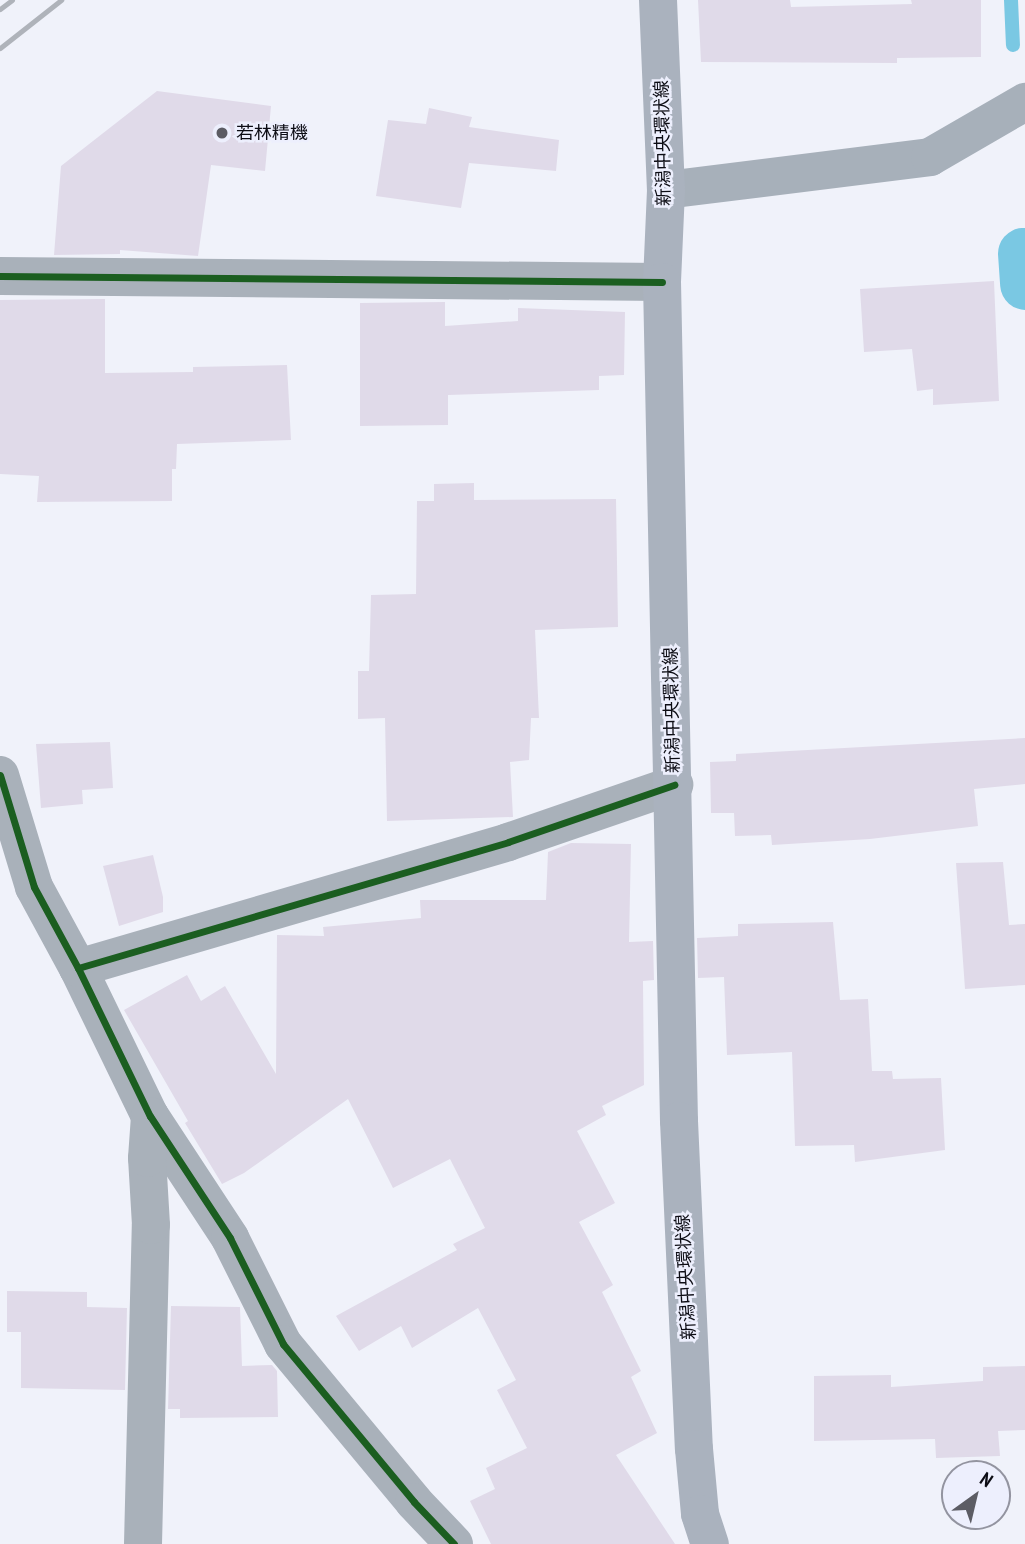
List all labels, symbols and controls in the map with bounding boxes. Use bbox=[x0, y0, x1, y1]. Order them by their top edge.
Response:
street label: 新潟中央環状線 bbox=[651, 80, 675, 206]
place label: 若林精機 bbox=[236, 122, 308, 144]
marker: 若林精機 bbox=[214, 125, 230, 141]
street label: 新潟中央環状線 bbox=[660, 647, 684, 773]
street label: 新潟中央環状線 bbox=[672, 1214, 700, 1340]
north arrow bbox=[941, 1460, 1011, 1530]
text: N bbox=[976, 1466, 998, 1492]

